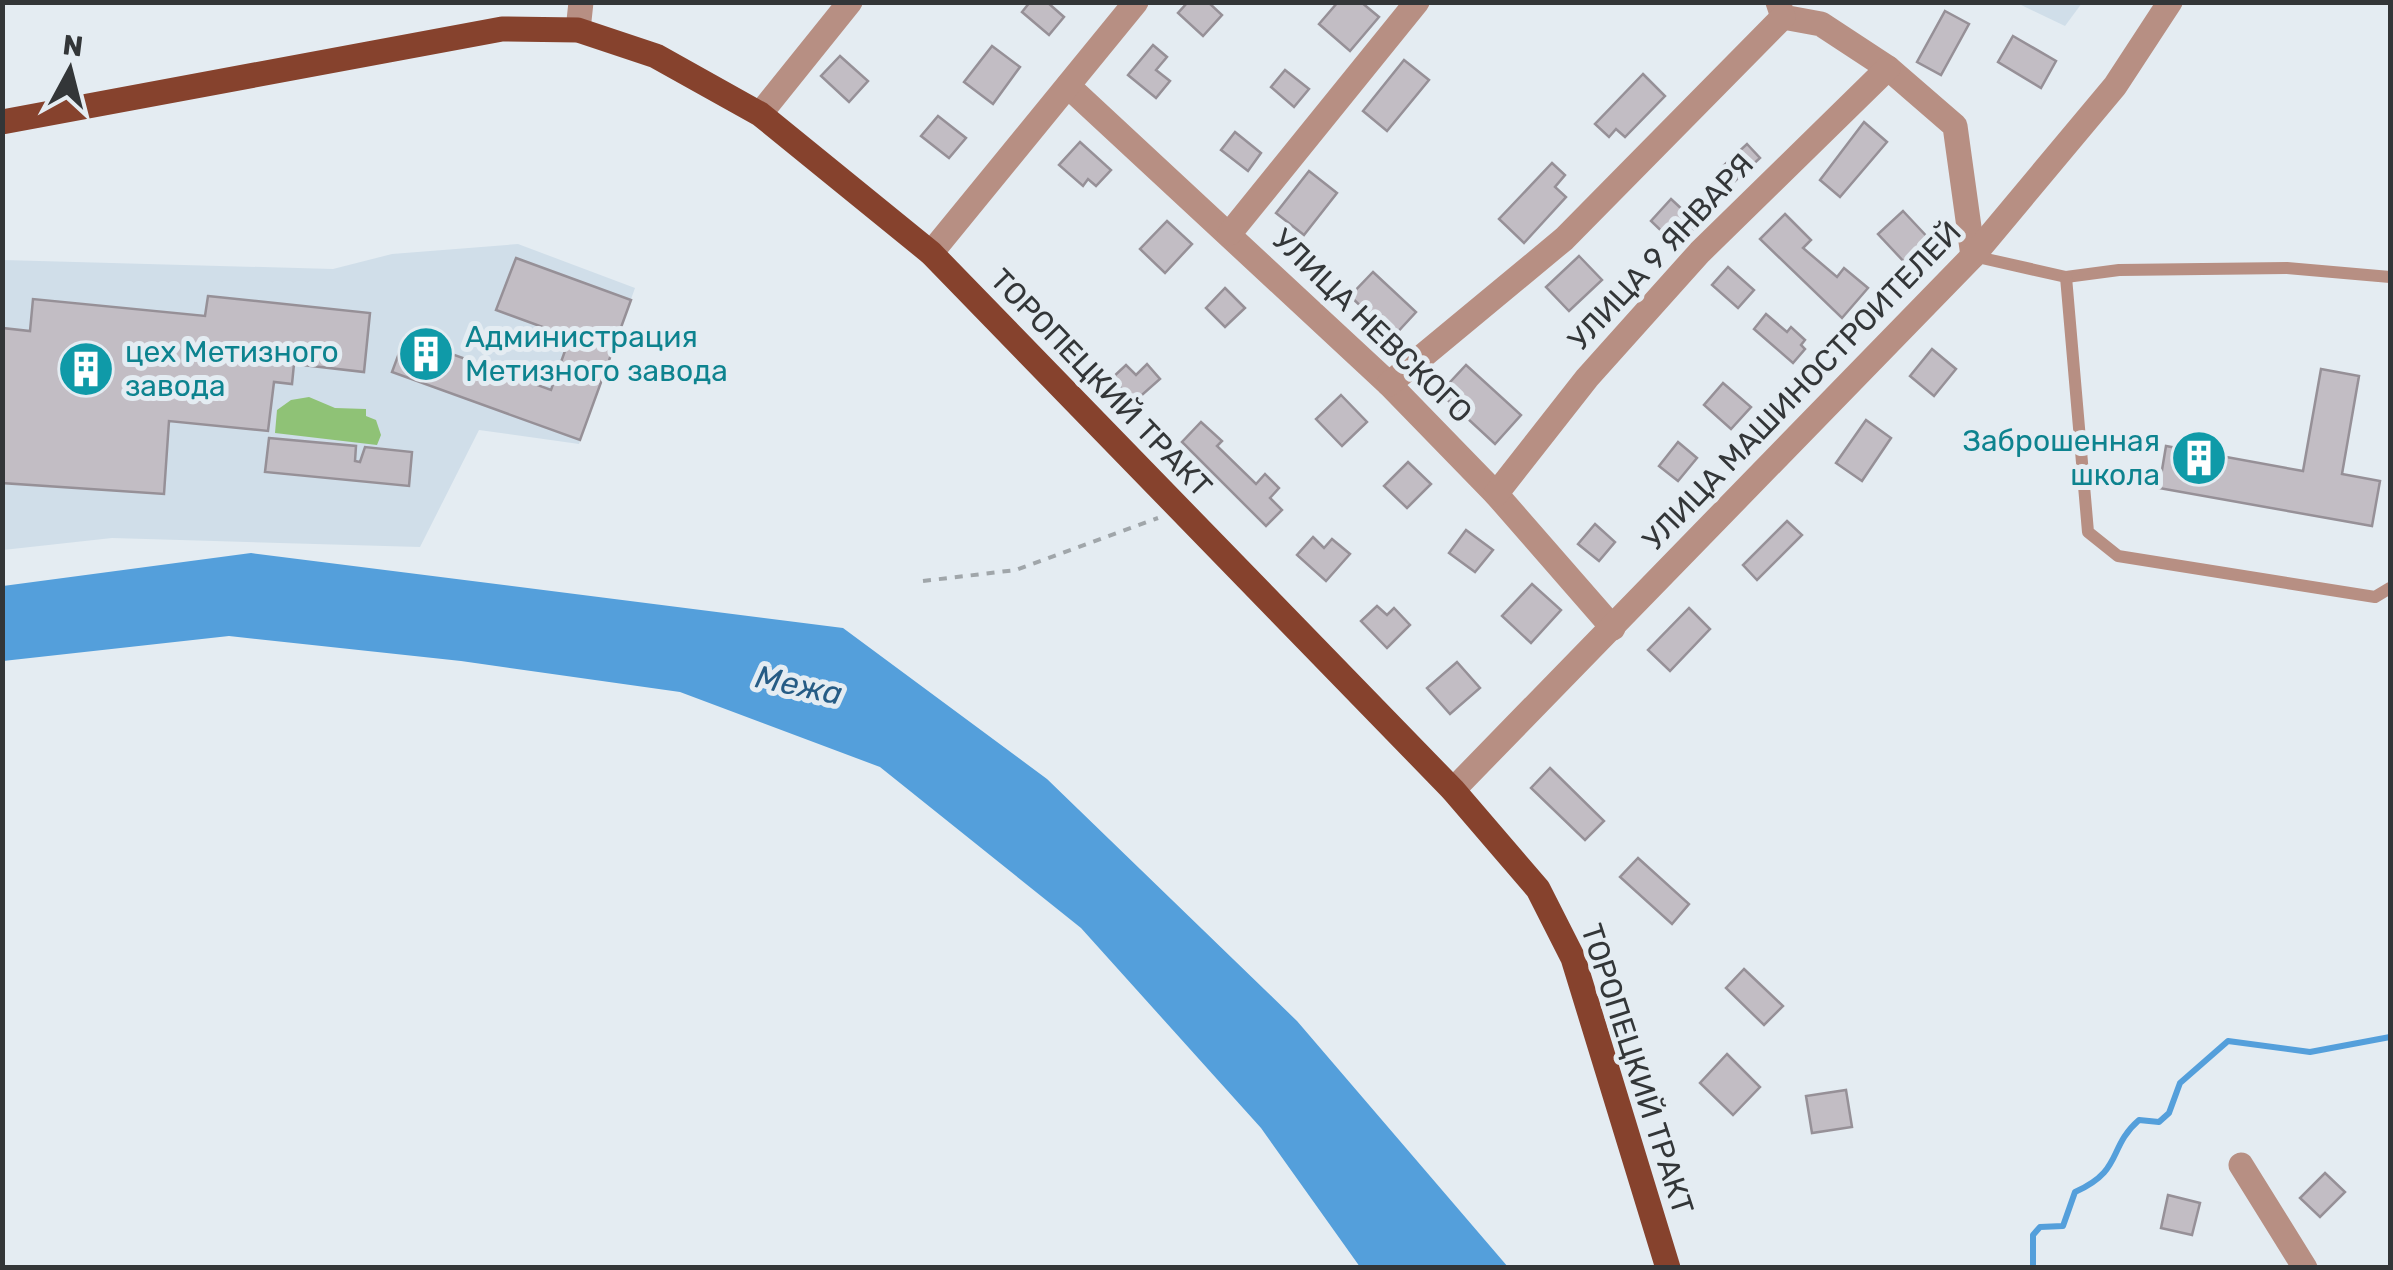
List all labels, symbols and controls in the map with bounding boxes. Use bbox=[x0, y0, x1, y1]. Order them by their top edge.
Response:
north arrow bbox=[20, 20, 120, 120]
text: N bbox=[61, 28, 85, 63]
street label: УЛИЦА 9 ЯНВАРЯ bbox=[1561, 146, 1761, 358]
street label: УЛИЦА МАШИНОСТРОИТЕЛЕЙ bbox=[1635, 214, 1969, 558]
street label: УЛИЦА НЕВСКОГО bbox=[1265, 222, 1479, 430]
street label: ТОРОПЕЦКИЙ ТРАКТ bbox=[983, 261, 1219, 505]
place label: Администрация Метизного завода bbox=[465, 319, 728, 389]
building icon: Администрация Метизного завода bbox=[396, 324, 456, 384]
place label: цех Метизного завода bbox=[125, 334, 339, 404]
building icon: цех Метизного завода bbox=[56, 339, 116, 399]
place label: Заброшенная школа bbox=[1962, 423, 2160, 493]
building icon: Заброшенная школа bbox=[2169, 428, 2229, 488]
water label: Межа bbox=[752, 657, 846, 713]
street label: ТОРОПЕЦКИЙ ТРАКТ bbox=[1573, 919, 1701, 1219]

